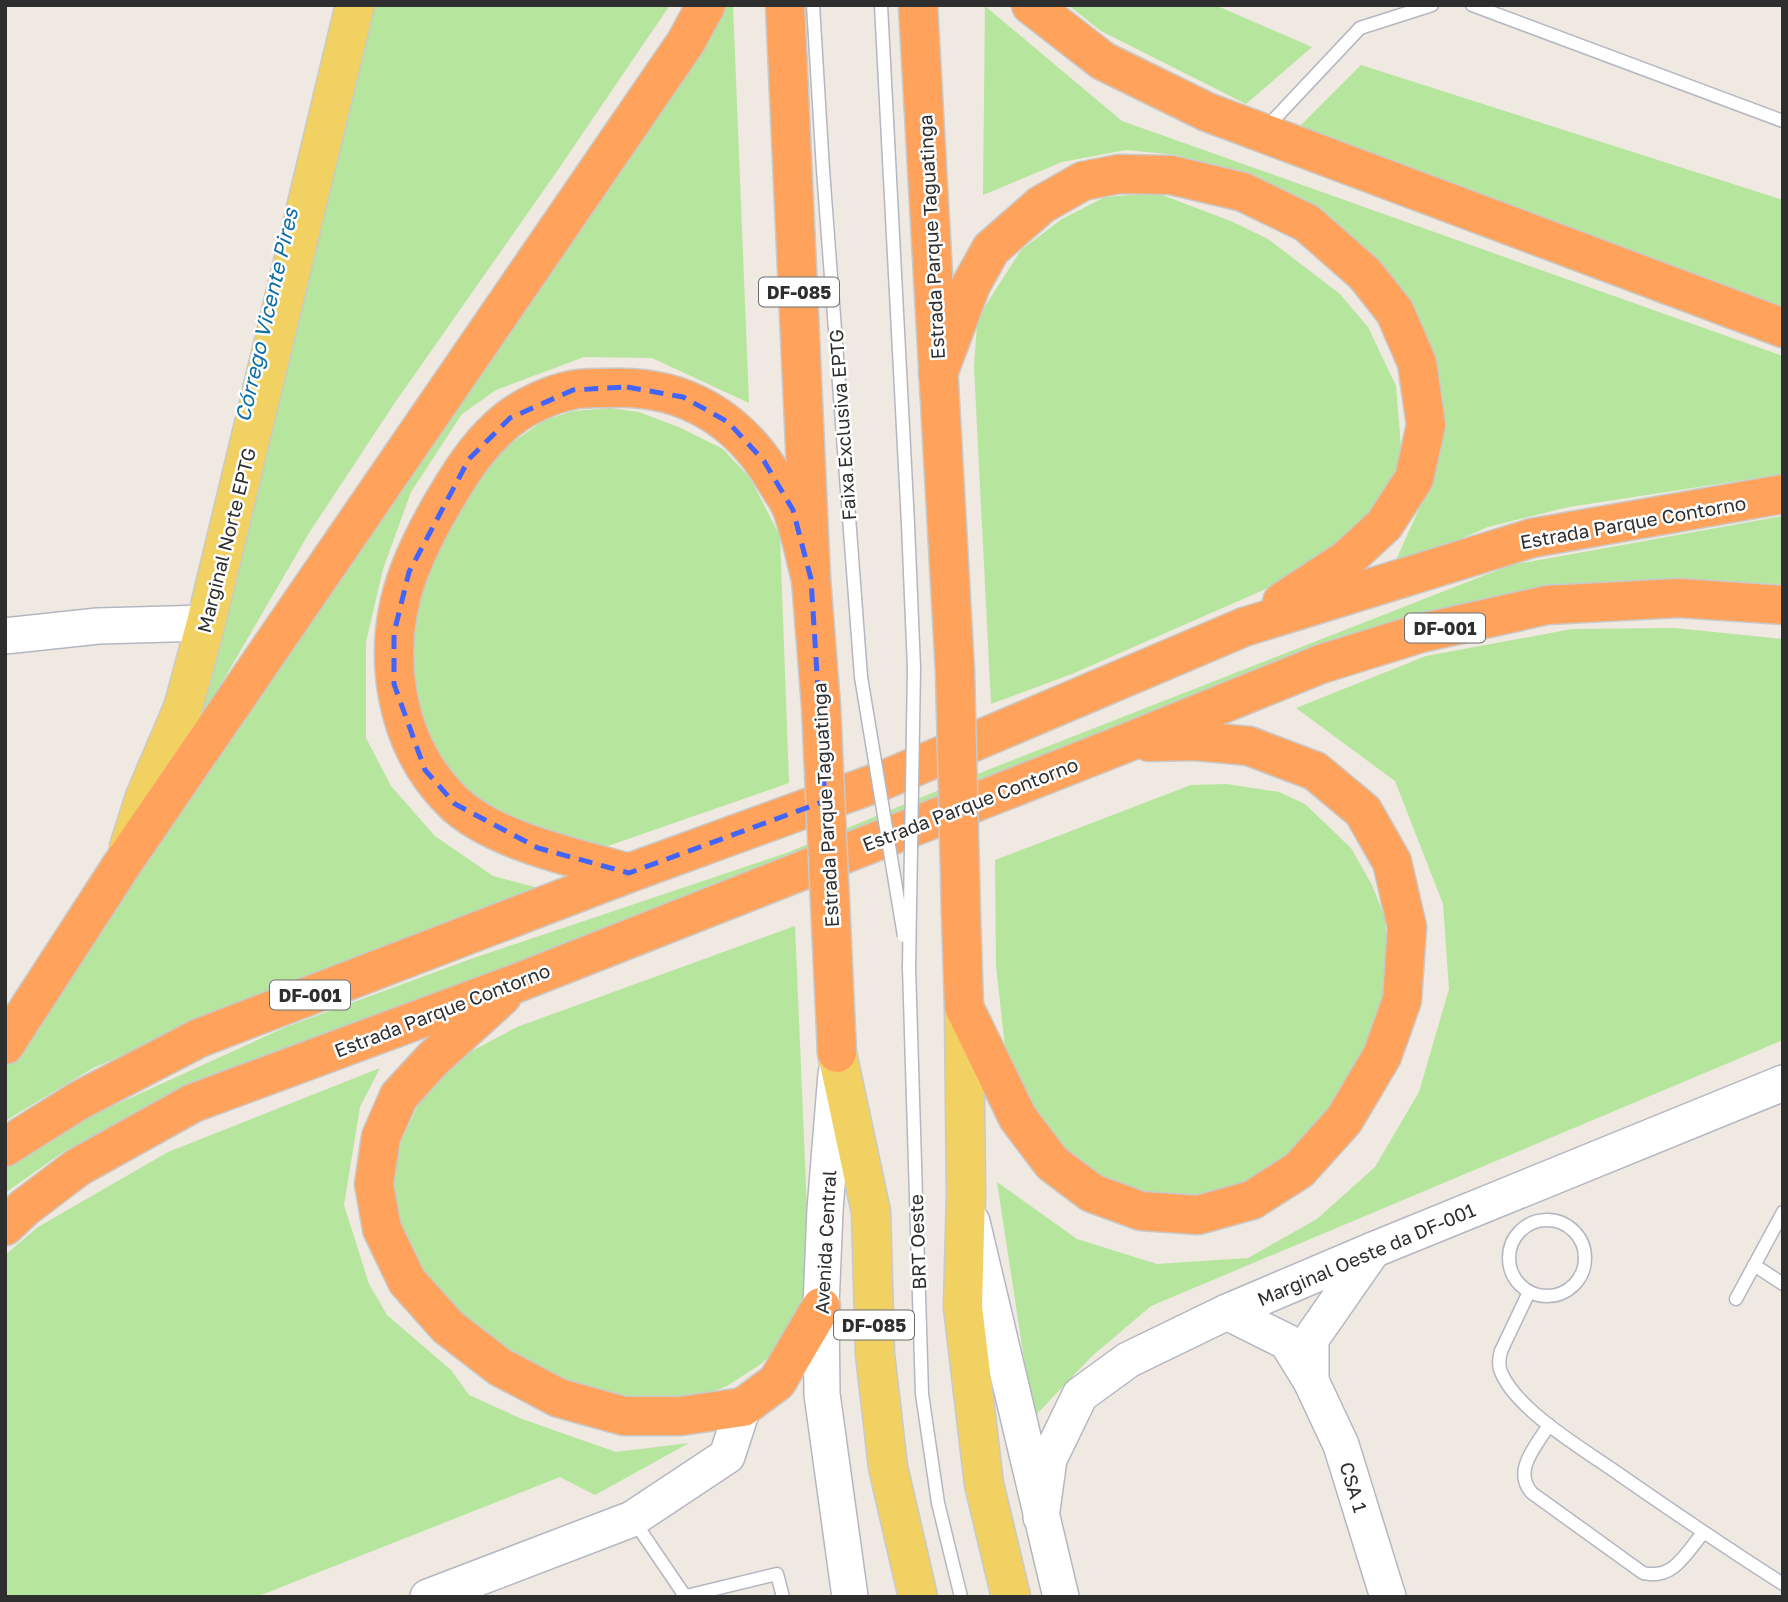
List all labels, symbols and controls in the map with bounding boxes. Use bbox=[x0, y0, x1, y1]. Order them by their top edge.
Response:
street label: Estrada Parque Taguatinga bbox=[913, 114, 949, 360]
water label: Córrego Vicente Pires bbox=[229, 205, 303, 424]
road number: DF-085 bbox=[759, 278, 839, 306]
street label: Faixa Exclusiva EPTG bbox=[824, 329, 860, 521]
street label: Marginal Norte EPTG bbox=[192, 445, 260, 635]
street label: Estrada Parque Contorno bbox=[1518, 491, 1748, 553]
road number: DF-001 bbox=[1405, 614, 1485, 642]
street label: Estrada Parque Taguatinga bbox=[807, 682, 843, 928]
street label: Estrada Parque Contorno bbox=[859, 752, 1081, 856]
street label: Estrada Parque Contorno bbox=[331, 958, 553, 1062]
road number: DF-001 bbox=[270, 980, 350, 1010]
street label: Avenida Central bbox=[810, 1170, 840, 1314]
street label: BRT Oeste bbox=[904, 1194, 930, 1290]
street label: Marginal Oeste da DF-001 bbox=[1254, 1198, 1478, 1310]
road number: DF-085 bbox=[834, 1310, 914, 1340]
street label: CSA 1 bbox=[1335, 1459, 1373, 1515]

